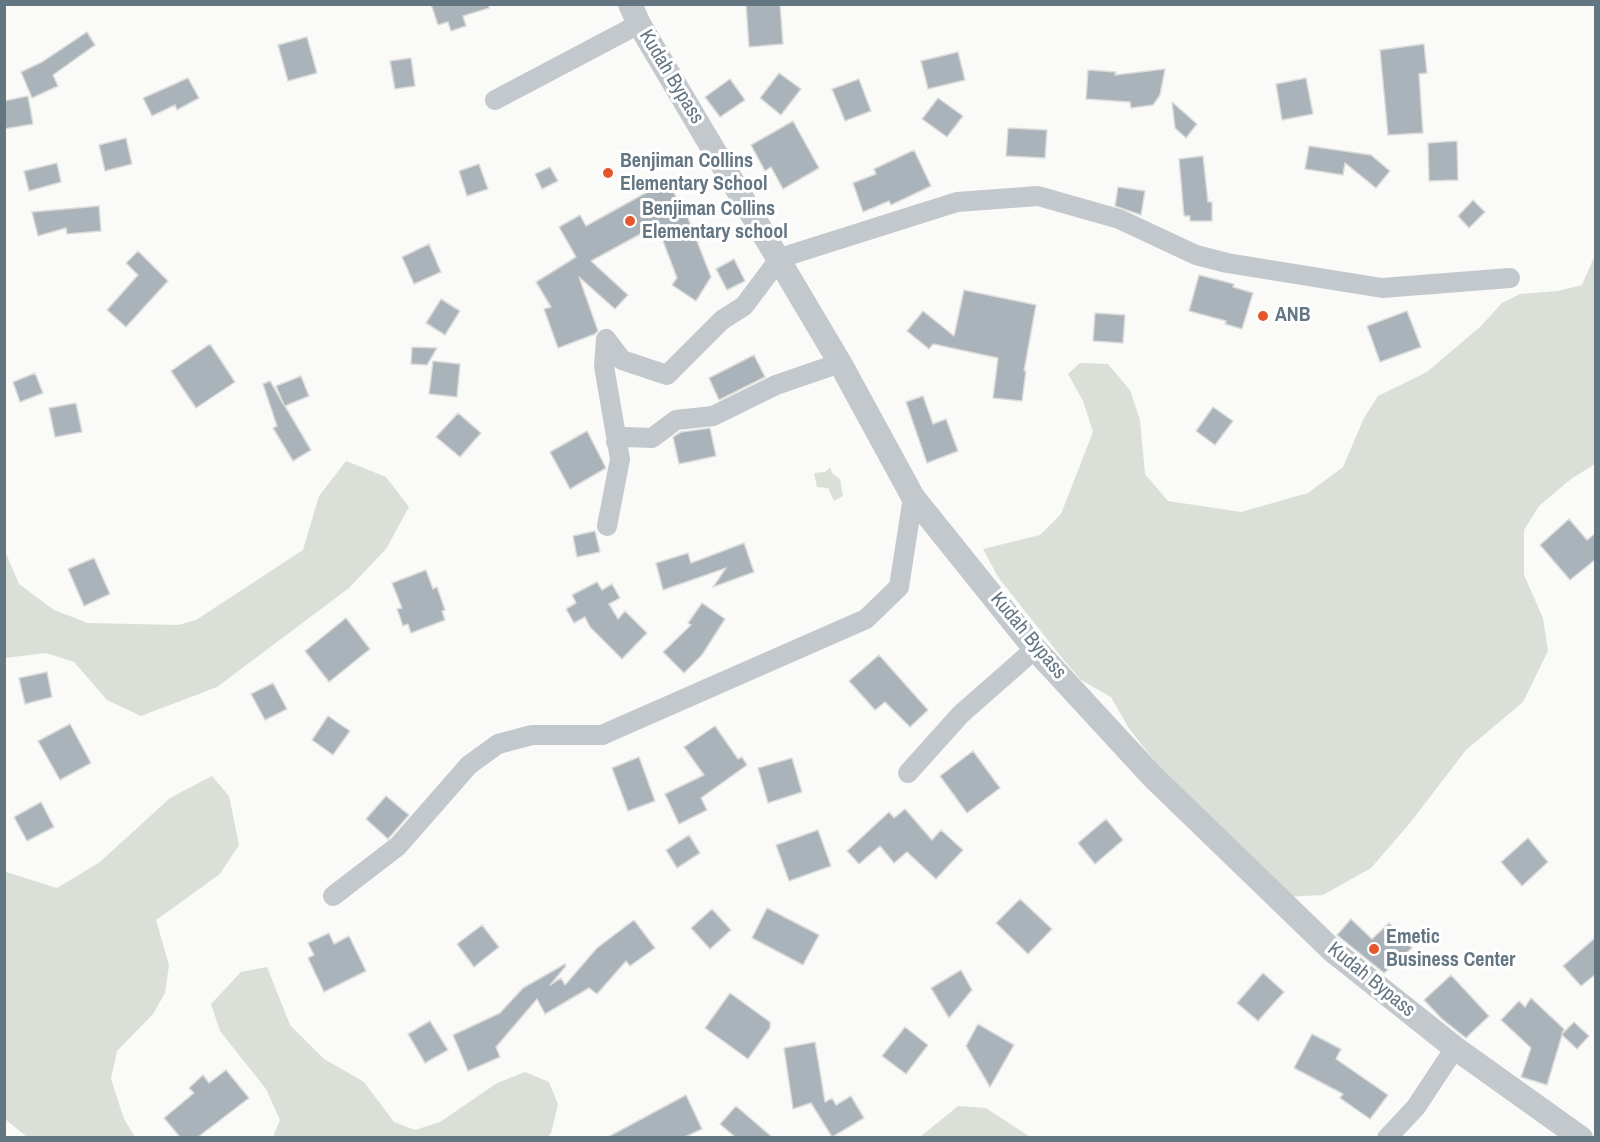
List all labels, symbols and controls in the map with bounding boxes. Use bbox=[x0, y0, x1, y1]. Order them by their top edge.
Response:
street label: Kudah Bypass bbox=[633, 25, 709, 129]
place label: Benjiman Collins Elementary School bbox=[620, 150, 768, 197]
marker: Benjiman Collins Elementary School bbox=[601, 166, 615, 180]
place label: Benjiman Collins Elementary school bbox=[642, 198, 788, 245]
marker: Benjiman Collins Elementary school bbox=[623, 214, 637, 228]
place label: ANB bbox=[1275, 304, 1311, 328]
marker: ANB bbox=[1256, 309, 1270, 323]
street label: Kudah Bypass bbox=[985, 588, 1071, 684]
place label: Emetic Business Center bbox=[1386, 926, 1515, 973]
street label: Kudah Bypass bbox=[1322, 937, 1420, 1023]
marker: Emetic Business Center bbox=[1367, 942, 1381, 956]

